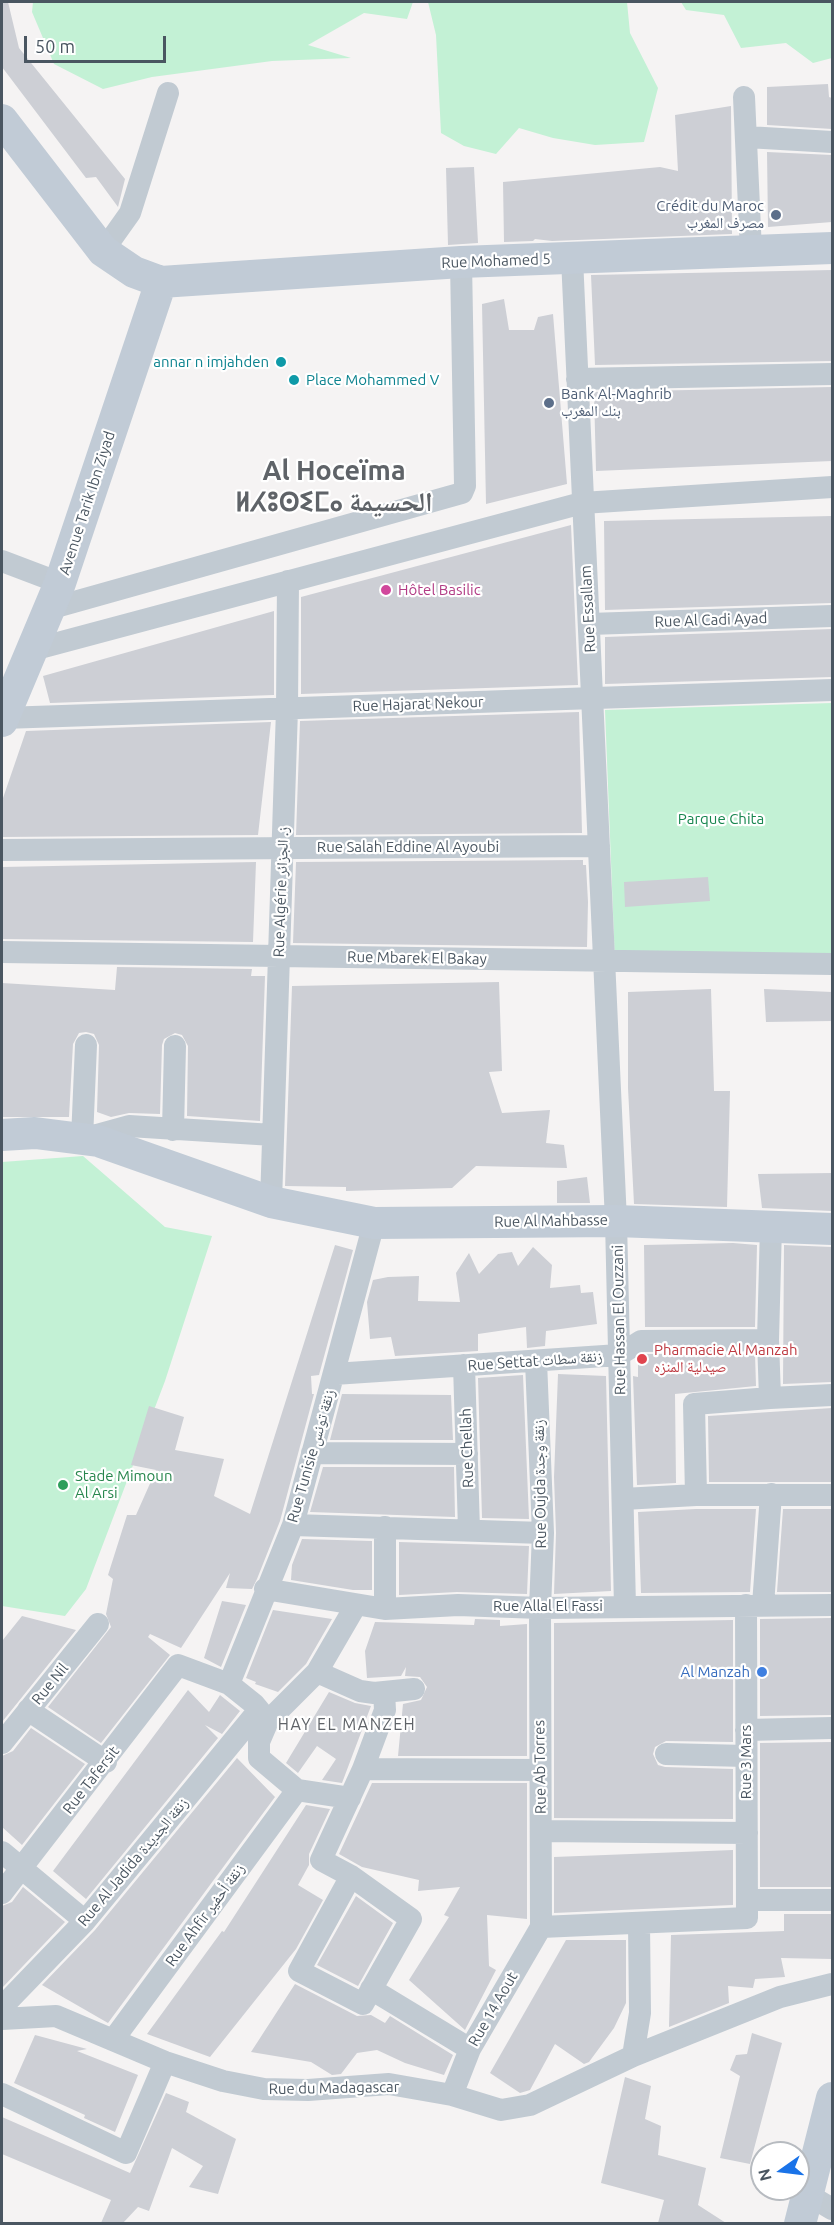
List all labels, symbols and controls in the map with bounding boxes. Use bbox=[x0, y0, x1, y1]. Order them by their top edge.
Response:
scale bar bbox=[27, 24, 170, 62]
text: 50 m bbox=[35, 36, 75, 56]
place label: Crédit du Maroc مصرف المغرب bbox=[656, 197, 764, 232]
marker: Crédit du Maroc مصرف المغرب bbox=[769, 208, 783, 222]
street label: Rue Mohamed 5 bbox=[441, 250, 551, 272]
place label: annar n imjahden bbox=[153, 353, 269, 371]
marker: annar n imjahden bbox=[274, 355, 288, 369]
place label: Place Mohammed V bbox=[306, 371, 439, 389]
marker: Place Mohammed V bbox=[287, 373, 301, 387]
place label: Bank Al-Maghrib بنك المغرب bbox=[561, 385, 672, 420]
marker: Bank Al-Maghrib بنك المغرب bbox=[542, 396, 556, 410]
street label: Avenue Tarik Ibn Ziyad bbox=[55, 429, 119, 577]
district label: Al Hoceïma ⵍⵃⵓⵙⵉⵎⴰ الحسيمة bbox=[235, 455, 433, 518]
street label: Rue Essallam bbox=[577, 565, 599, 653]
place label: Hôtel Basilic bbox=[398, 581, 481, 599]
marker: Hôtel Basilic bbox=[379, 583, 393, 597]
street label: Rue Al Cadi Ayad bbox=[654, 609, 768, 631]
street label: Rue Hajarat Nekour bbox=[352, 693, 484, 715]
park label: Parque Chita bbox=[678, 810, 764, 828]
street label: Rue Algérie ز. الجزائر bbox=[270, 826, 292, 958]
street label: Rue Salah Eddine Al Ayoubi bbox=[317, 838, 499, 856]
street label: Rue Mbarek El Bakay bbox=[347, 948, 487, 968]
street label: Rue Al Mahbasse bbox=[494, 1211, 608, 1231]
street label: Rue Hassan El Ouzzani bbox=[609, 1245, 629, 1395]
place label: Pharmacie Al Manzah صيدلية المنزه bbox=[654, 1341, 797, 1376]
street label: Rue Settat زنقة سطات bbox=[467, 1347, 603, 1375]
marker: Pharmacie Al Manzah صيدلية المنزه bbox=[635, 1352, 649, 1366]
street label: Rue Tunisie زنقة تونس bbox=[283, 1387, 339, 1525]
street label: Rue Chellah bbox=[457, 1408, 477, 1488]
street label: Rue Oujda زنقة وجدة bbox=[530, 1419, 550, 1549]
place label: Stade Mimoun Al Arsi bbox=[75, 1467, 172, 1502]
marker: Stade Mimoun Al Arsi bbox=[56, 1478, 70, 1492]
street label: Rue Allal El Fassi bbox=[493, 1597, 603, 1615]
street label: Rue Nil bbox=[28, 1660, 72, 1708]
place label: Al Manzah bbox=[680, 1663, 750, 1681]
marker: Al Manzah bbox=[755, 1665, 769, 1679]
district label: HAY EL MANZEH bbox=[278, 1715, 416, 1735]
street label: Rue Ab Torres bbox=[530, 1720, 550, 1814]
street label: Rue 3 Mars bbox=[737, 1725, 755, 1799]
street label: Rue Tafersit bbox=[59, 1743, 123, 1817]
street label: Rue Al Jadida زنقة الجديدة bbox=[74, 1794, 192, 1930]
street label: Rue Ahfir زنقة أحفير bbox=[162, 1860, 248, 1970]
street label: Rue 14 Aout bbox=[464, 1969, 522, 2049]
street label: Rue du Madagascar bbox=[268, 2078, 400, 2098]
north arrow bbox=[750, 2141, 810, 2201]
text: N bbox=[754, 2167, 775, 2183]

